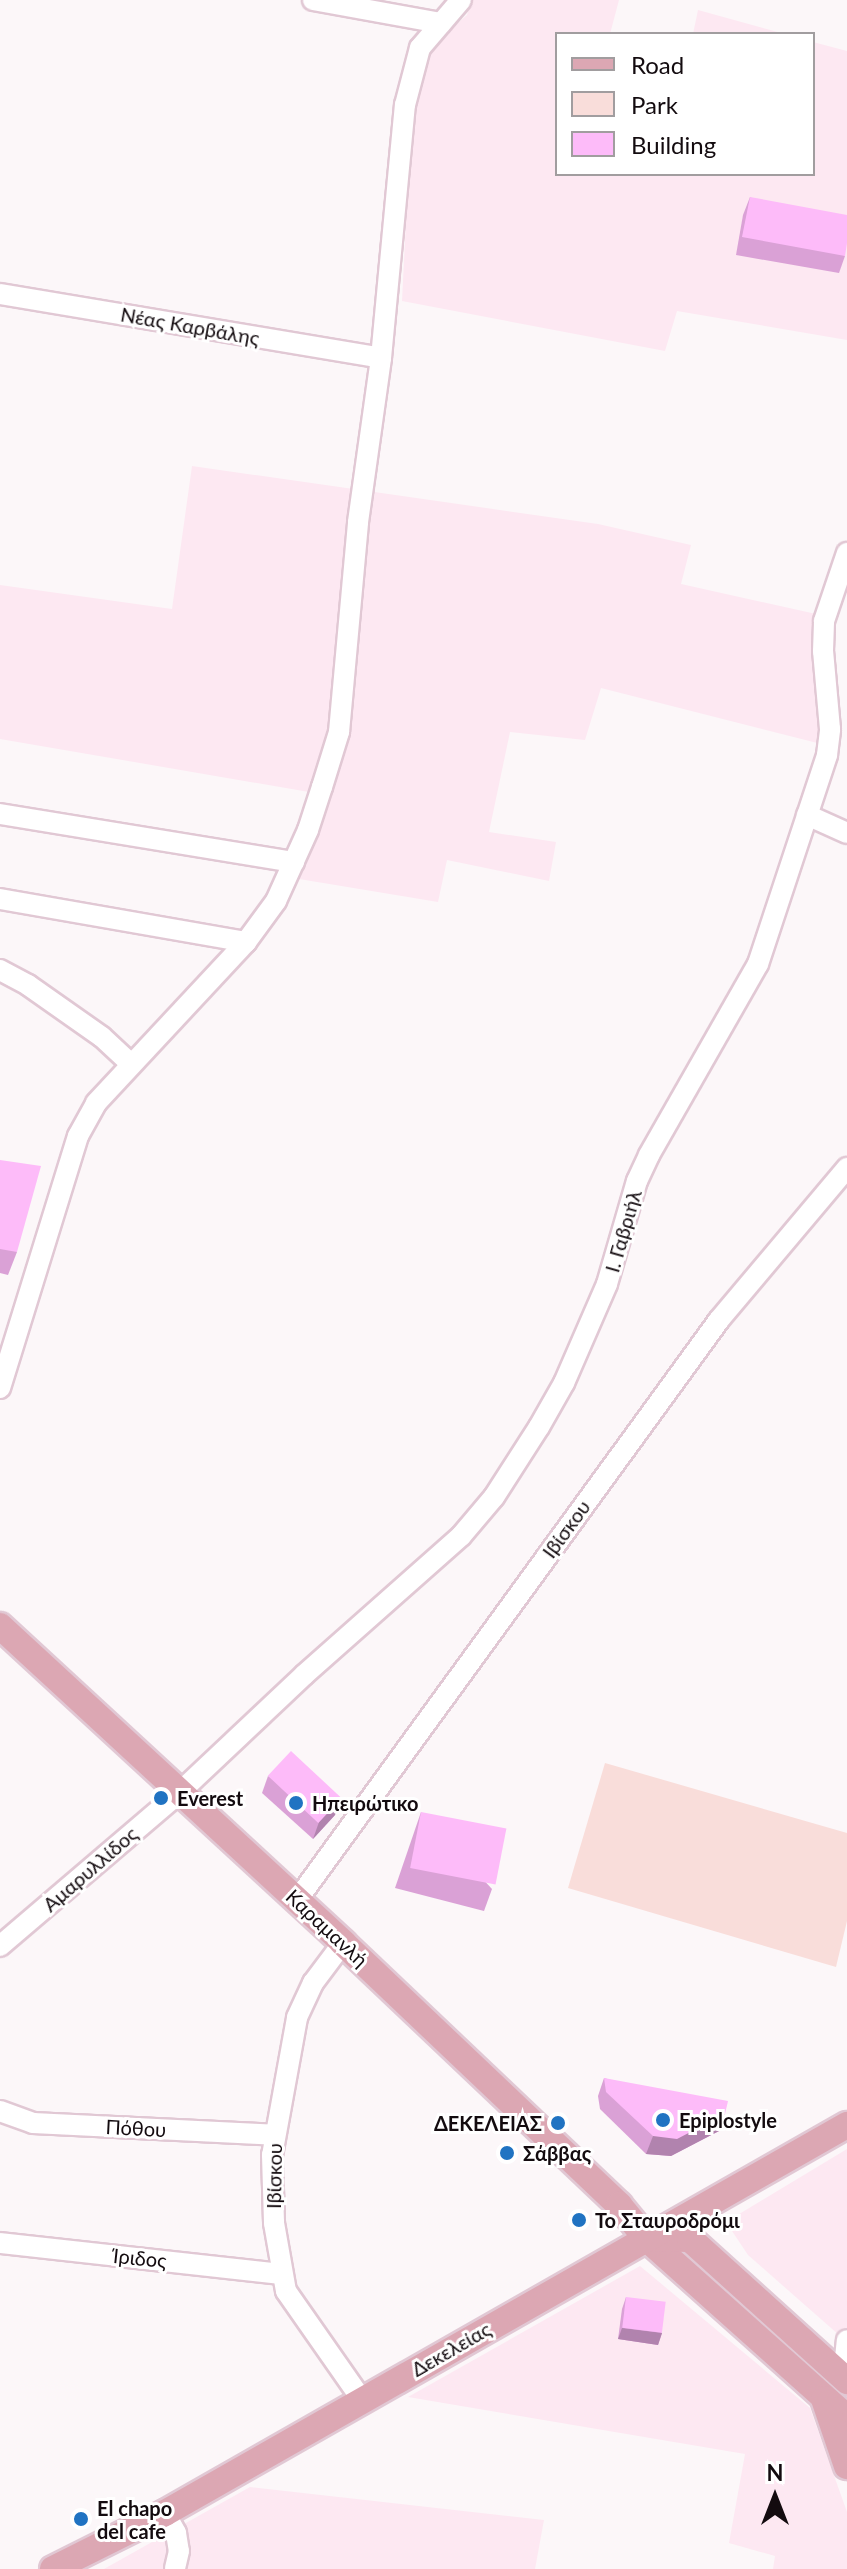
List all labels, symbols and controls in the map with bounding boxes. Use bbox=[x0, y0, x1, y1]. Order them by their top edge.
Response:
legend bbox=[555, 32, 815, 176]
text: Road bbox=[631, 50, 684, 79]
text: Park bbox=[631, 90, 678, 119]
text: Building bbox=[631, 130, 716, 159]
street label: Νέας Καρβάλης bbox=[119, 302, 261, 350]
street label: Ι. Γαβριήλ bbox=[600, 1187, 646, 1275]
street label: Ιβίσκου bbox=[537, 1495, 595, 1563]
place label: Everest bbox=[177, 1786, 243, 1810]
marker: Everest bbox=[152, 1789, 170, 1807]
place label: Ηπειρώτικο bbox=[312, 1791, 419, 1815]
marker: Ηπειρώτικο bbox=[287, 1794, 305, 1812]
street label: Αμαρυλλίδος bbox=[38, 1821, 142, 1917]
street label: Καραμανλή bbox=[281, 1884, 373, 1972]
place label: Epiplostyle bbox=[679, 2108, 777, 2132]
place label: ΔΕΚΕΛΕΙΑΣ bbox=[434, 2111, 542, 2135]
marker: Epiplostyle bbox=[654, 2111, 672, 2129]
street label: Πόθου bbox=[105, 2114, 167, 2142]
marker: ΔΕΚΕΛΕΙΑΣ bbox=[549, 2114, 567, 2132]
place label: Σάββας bbox=[523, 2141, 591, 2165]
street label: Ιβίσκου bbox=[261, 2143, 287, 2209]
marker: Σάββας bbox=[498, 2144, 516, 2162]
place label: Το Σταυροδρόμι bbox=[595, 2208, 740, 2232]
marker: Το Σταυροδρόμι bbox=[570, 2211, 588, 2229]
street label: Ίριδος bbox=[112, 2243, 168, 2273]
street label: Δεκελείας bbox=[407, 2317, 495, 2381]
north arrow bbox=[735, 2457, 815, 2537]
text: N bbox=[767, 2459, 783, 2486]
place label: El chapo del cafe bbox=[97, 2496, 172, 2543]
marker: El chapo del cafe bbox=[72, 2510, 90, 2528]

